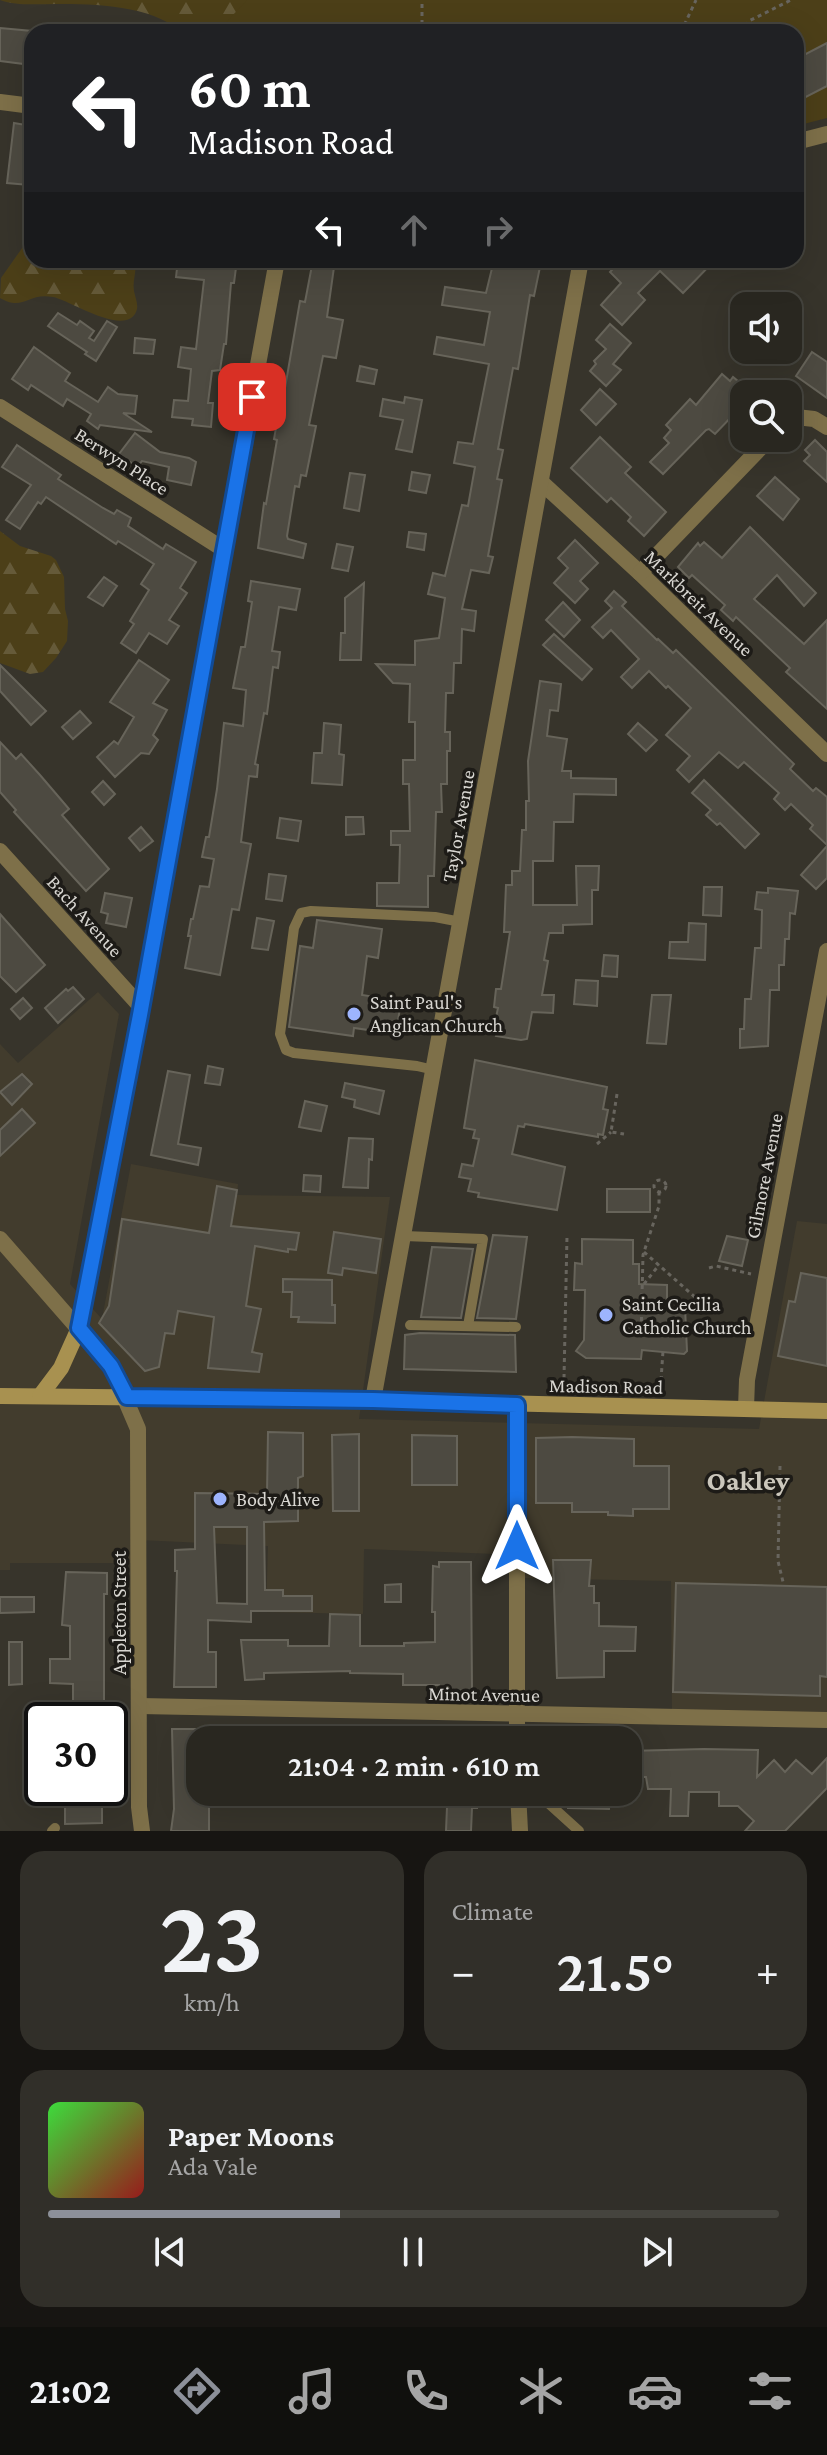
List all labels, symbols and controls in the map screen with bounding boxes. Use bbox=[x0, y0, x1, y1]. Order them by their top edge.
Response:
icon: left bbox=[56, 56, 160, 160]
text: 60 m bbox=[188, 57, 311, 119]
text: Madison Road bbox=[188, 122, 394, 162]
icon: left bbox=[308, 208, 352, 252]
icon: ahead bbox=[392, 208, 436, 252]
icon: right bbox=[476, 208, 520, 252]
map controls bbox=[730, 292, 802, 452]
button: sound bbox=[730, 292, 802, 364]
pin bbox=[218, 363, 286, 431]
icon: arrive bbox=[230, 375, 274, 419]
button: search bbox=[730, 380, 802, 452]
street label: Berwyn Place bbox=[71, 423, 173, 500]
street label: Markbreit Avenue bbox=[640, 546, 758, 661]
street label: Taylor Avenue bbox=[437, 768, 480, 884]
street label: Bach Avenue bbox=[43, 871, 127, 961]
place label: Saint Paul's Anglican Church bbox=[370, 991, 503, 1037]
marker: Saint Paul's Anglican Church bbox=[345, 1005, 363, 1023]
street label: Gilmore Avenue bbox=[741, 1111, 787, 1241]
place label: Saint Cecilia Catholic Church bbox=[622, 1293, 752, 1338]
marker: Saint Cecilia Catholic Church bbox=[597, 1306, 615, 1324]
street label: Madison Road bbox=[549, 1374, 664, 1398]
district label: Oakley bbox=[707, 1465, 790, 1496]
place label: Body Alive bbox=[236, 1488, 320, 1511]
marker: Body Alive bbox=[211, 1490, 229, 1508]
position arrow bbox=[475, 1504, 559, 1588]
street label: Appleton Street bbox=[108, 1551, 131, 1675]
street label: Minot Avenue bbox=[428, 1682, 540, 1706]
speed limit sign: 30 bbox=[24, 1702, 128, 1806]
text: 21:04 · 2 min · 610 m bbox=[288, 1749, 540, 1782]
text: 23 bbox=[160, 1878, 264, 1993]
text: Climate bbox=[452, 1897, 533, 1926]
text: 21.5° bbox=[557, 1937, 674, 2004]
text: − bbox=[452, 1947, 475, 1995]
text: + bbox=[756, 1947, 779, 1995]
text: km/h bbox=[184, 1988, 240, 2017]
text: Paper Moons bbox=[168, 2119, 334, 2152]
text: Ada Vale bbox=[168, 2152, 257, 2181]
icon: previous bbox=[148, 2230, 192, 2274]
icon: pause bbox=[391, 2230, 435, 2274]
icon: next bbox=[635, 2230, 679, 2274]
icon: directions bbox=[169, 2363, 225, 2419]
icon: music bbox=[284, 2363, 340, 2419]
icon: phone bbox=[398, 2363, 454, 2419]
icon: climate bbox=[513, 2363, 569, 2419]
icon: car bbox=[627, 2363, 683, 2419]
icon: filters bbox=[742, 2363, 798, 2419]
text: 21:02 bbox=[29, 2371, 111, 2411]

